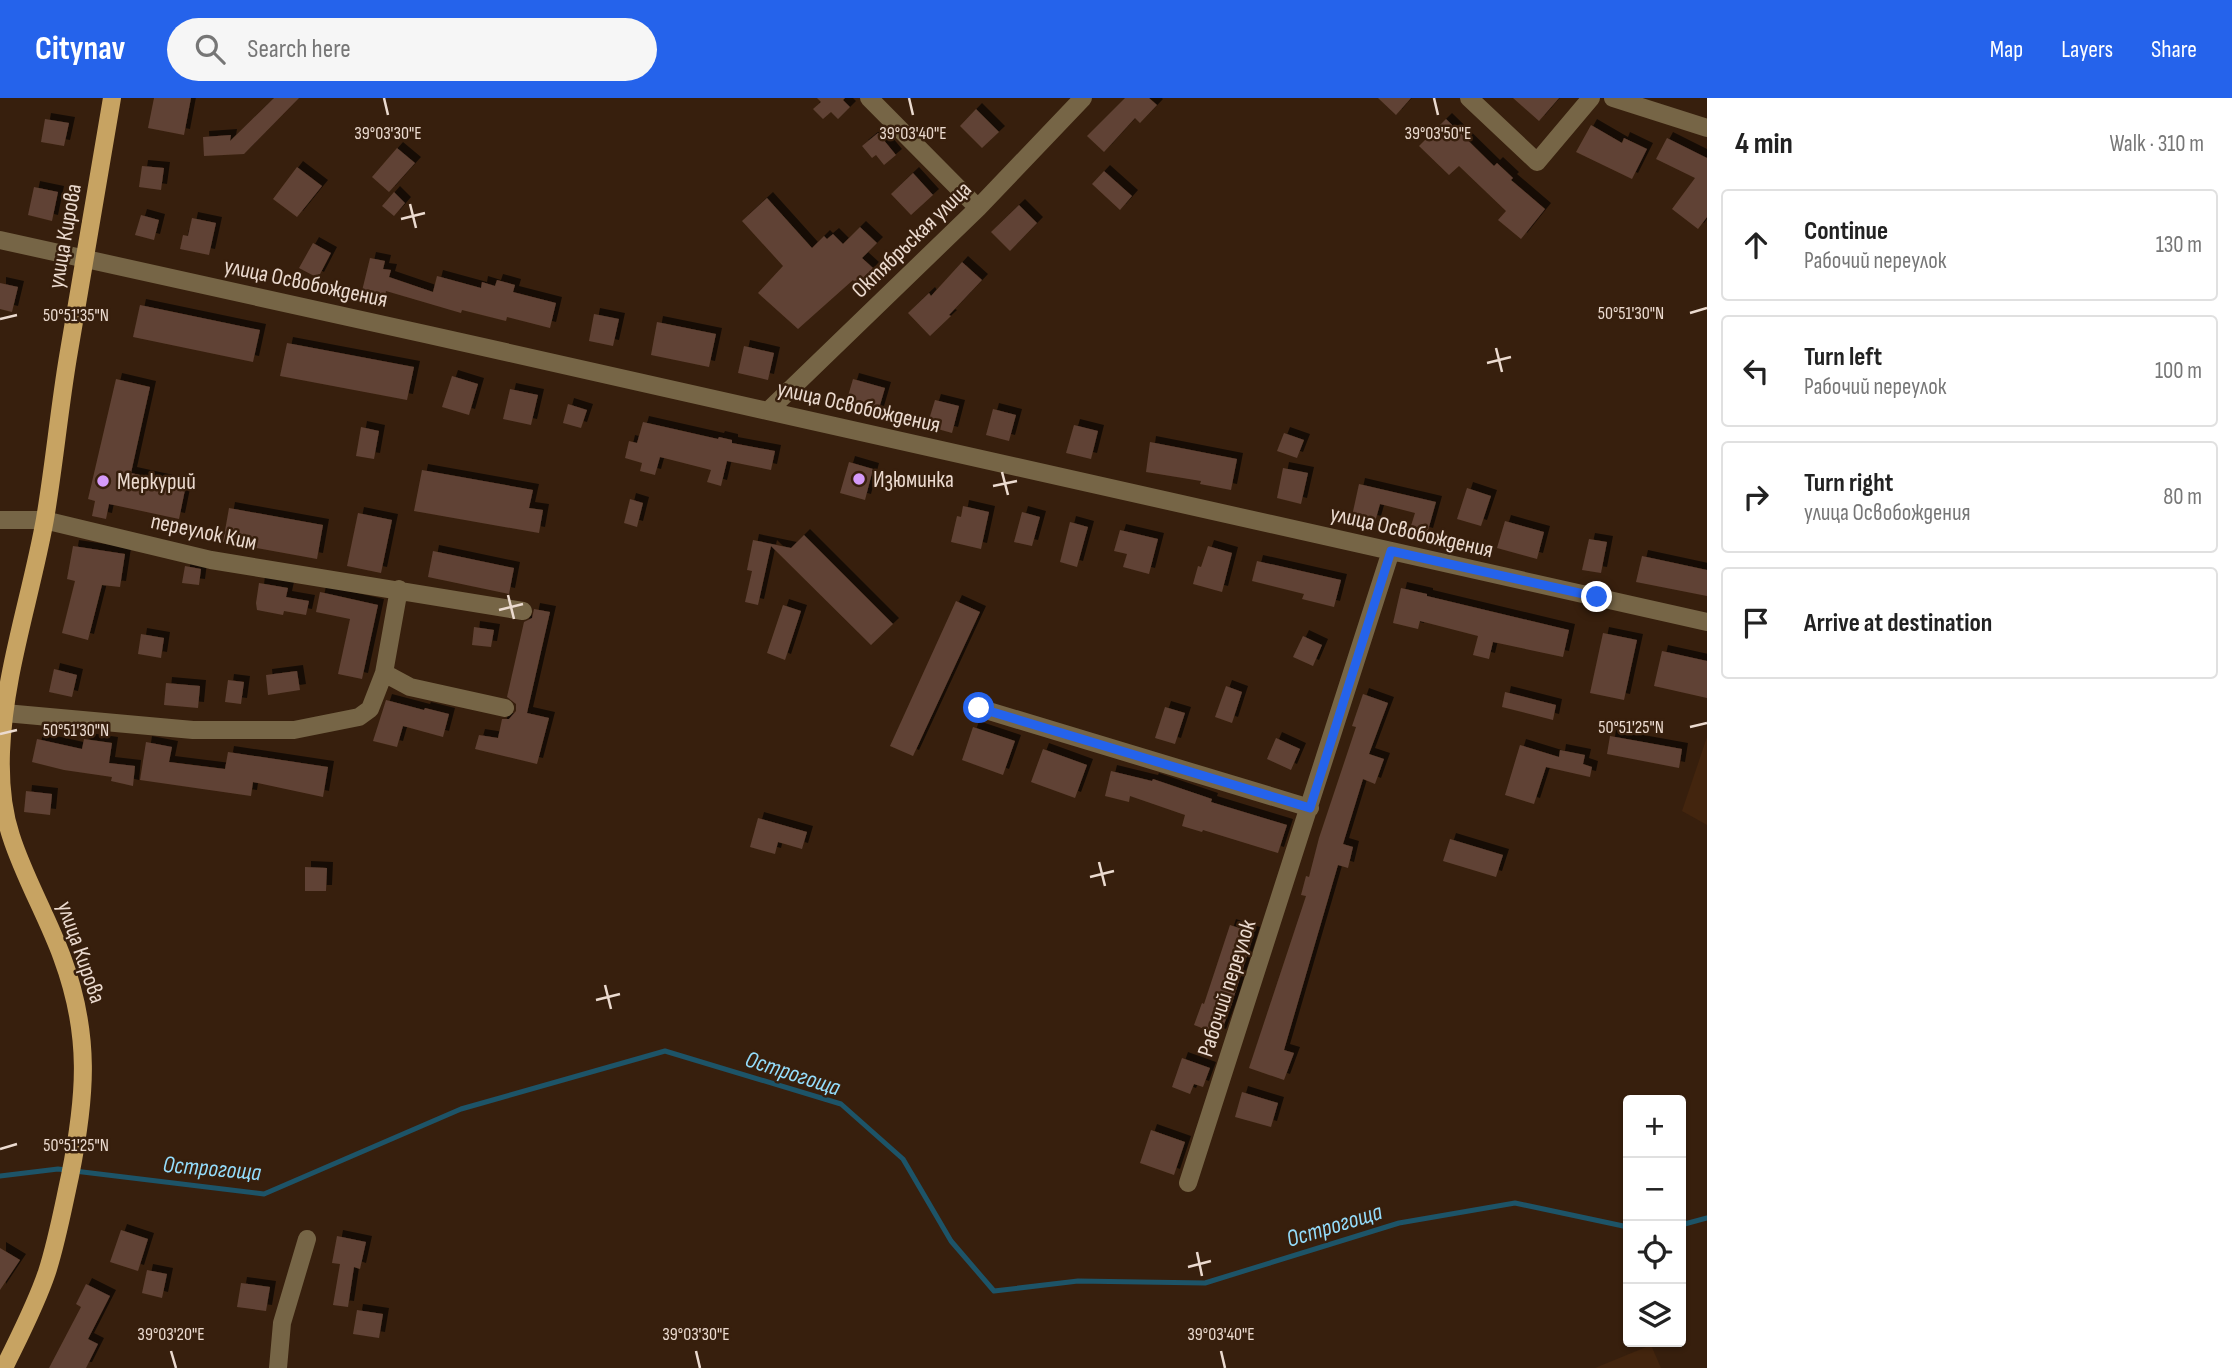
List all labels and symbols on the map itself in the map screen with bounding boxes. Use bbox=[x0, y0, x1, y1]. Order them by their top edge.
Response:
text: 39°03'30"E bbox=[354, 123, 422, 144]
text: 39°03'40"E bbox=[879, 123, 947, 144]
text: 39°03'50"E bbox=[1404, 123, 1472, 144]
street label: Октябрьская улица bbox=[846, 176, 977, 304]
street label: улица Кирова bbox=[42, 182, 88, 291]
street label: улица Освобождения bbox=[221, 252, 390, 314]
text: 50°51'30"N bbox=[1598, 303, 1664, 324]
text: 50°51'35"N bbox=[43, 305, 109, 326]
street label: улица Освобождения bbox=[774, 375, 943, 439]
place label: Изюминка bbox=[873, 466, 954, 494]
place label: Меркурий bbox=[117, 468, 196, 496]
marker: Изюминка bbox=[851, 471, 867, 487]
marker: Меркурий bbox=[95, 473, 111, 489]
street label: улица Освобождения bbox=[1327, 500, 1496, 564]
street label: переулок Ким bbox=[148, 507, 259, 557]
route end bbox=[1581, 581, 1612, 612]
route start bbox=[963, 692, 994, 723]
text: 50°51'25"N bbox=[1598, 717, 1664, 738]
text: 50°51'30"N bbox=[43, 720, 109, 741]
street label: улица Кирова bbox=[51, 898, 112, 1007]
street label: Рабочий переулок bbox=[1192, 916, 1262, 1060]
water label: Острогоща bbox=[742, 1044, 844, 1103]
text: 50°51'25"N bbox=[43, 1135, 109, 1156]
water label: Острогоща bbox=[162, 1150, 263, 1187]
water label: Острогоща bbox=[1283, 1197, 1386, 1254]
text: 39°03'20"E bbox=[137, 1324, 205, 1345]
text: 39°03'30"E bbox=[662, 1324, 730, 1345]
text: 39°03'40"E bbox=[1187, 1324, 1255, 1345]

